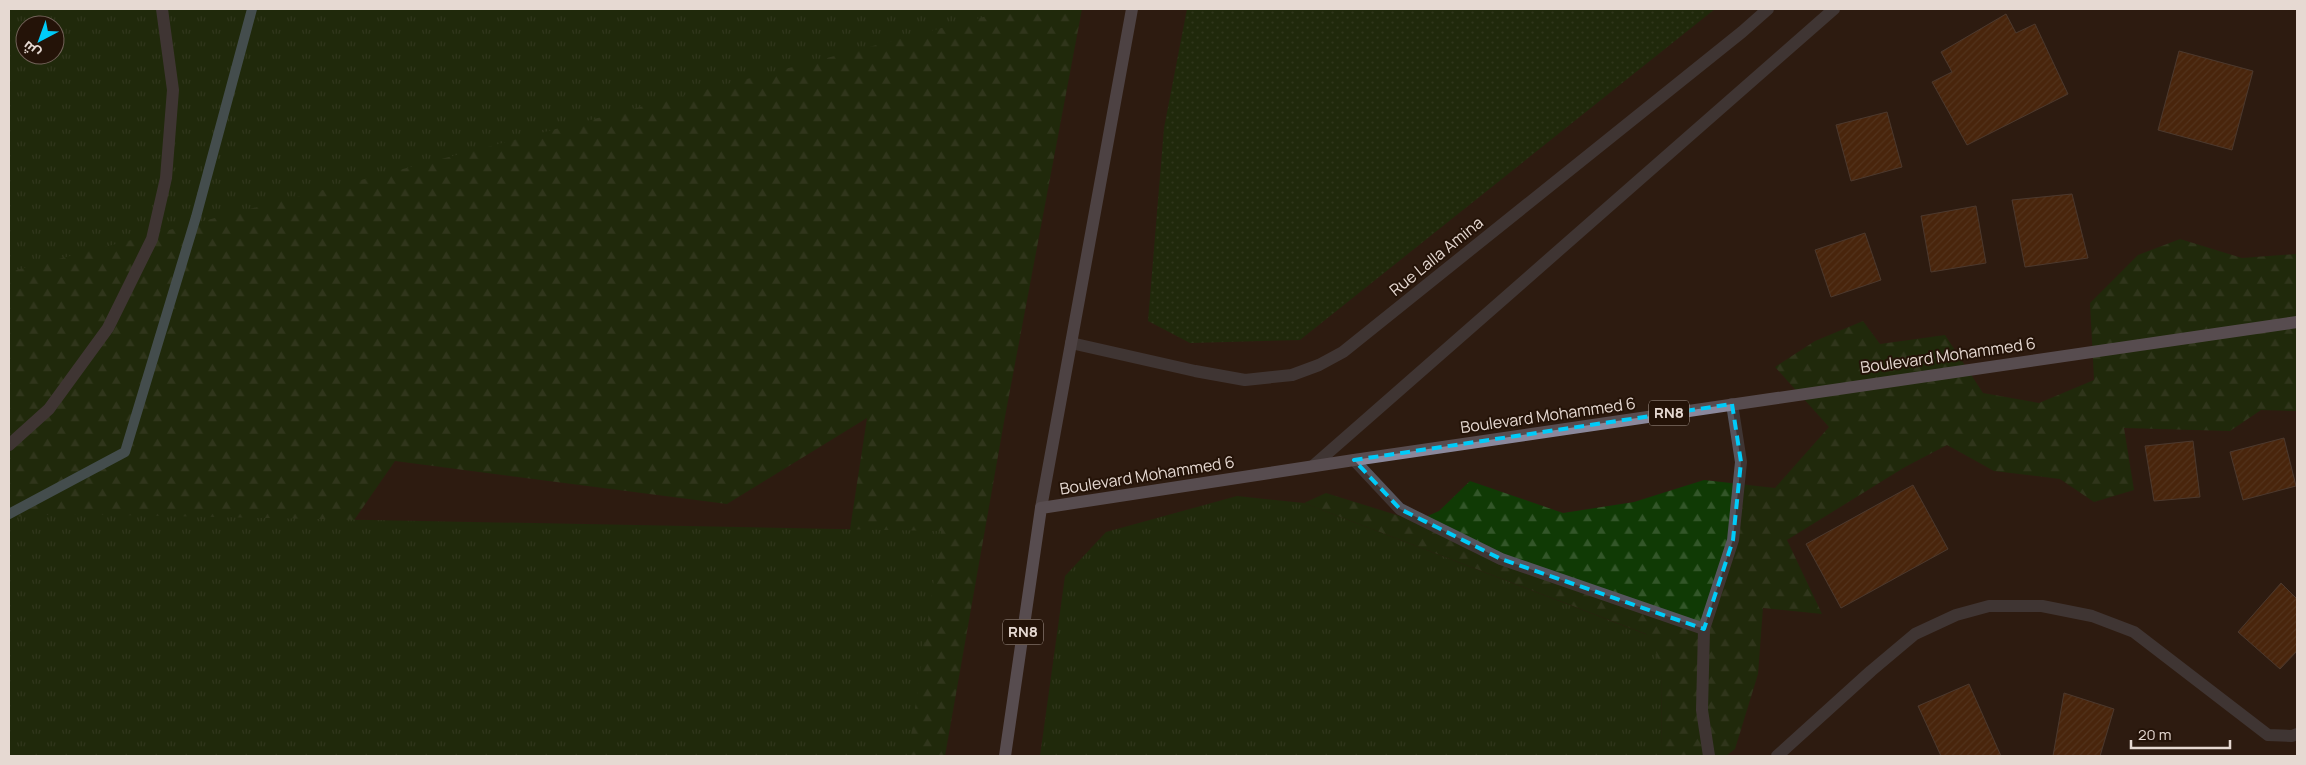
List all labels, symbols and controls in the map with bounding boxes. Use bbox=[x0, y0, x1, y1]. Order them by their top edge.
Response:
north arrow bbox=[15, 15, 65, 65]
text: ش bbox=[18, 37, 44, 63]
street label: Rue Lalla Amina bbox=[1385, 211, 1487, 301]
street label: Boulevard Mohammed 6 bbox=[1859, 332, 2037, 378]
street label: Boulevard Mohammed 6 bbox=[1459, 392, 1637, 438]
road number: RN8 bbox=[1649, 400, 1689, 426]
street label: Boulevard Mohammed 6 bbox=[1058, 450, 1236, 500]
road number: RN8 bbox=[1003, 620, 1043, 644]
scale bar bbox=[2131, 718, 2230, 750]
text: 20 m bbox=[2138, 724, 2171, 745]

